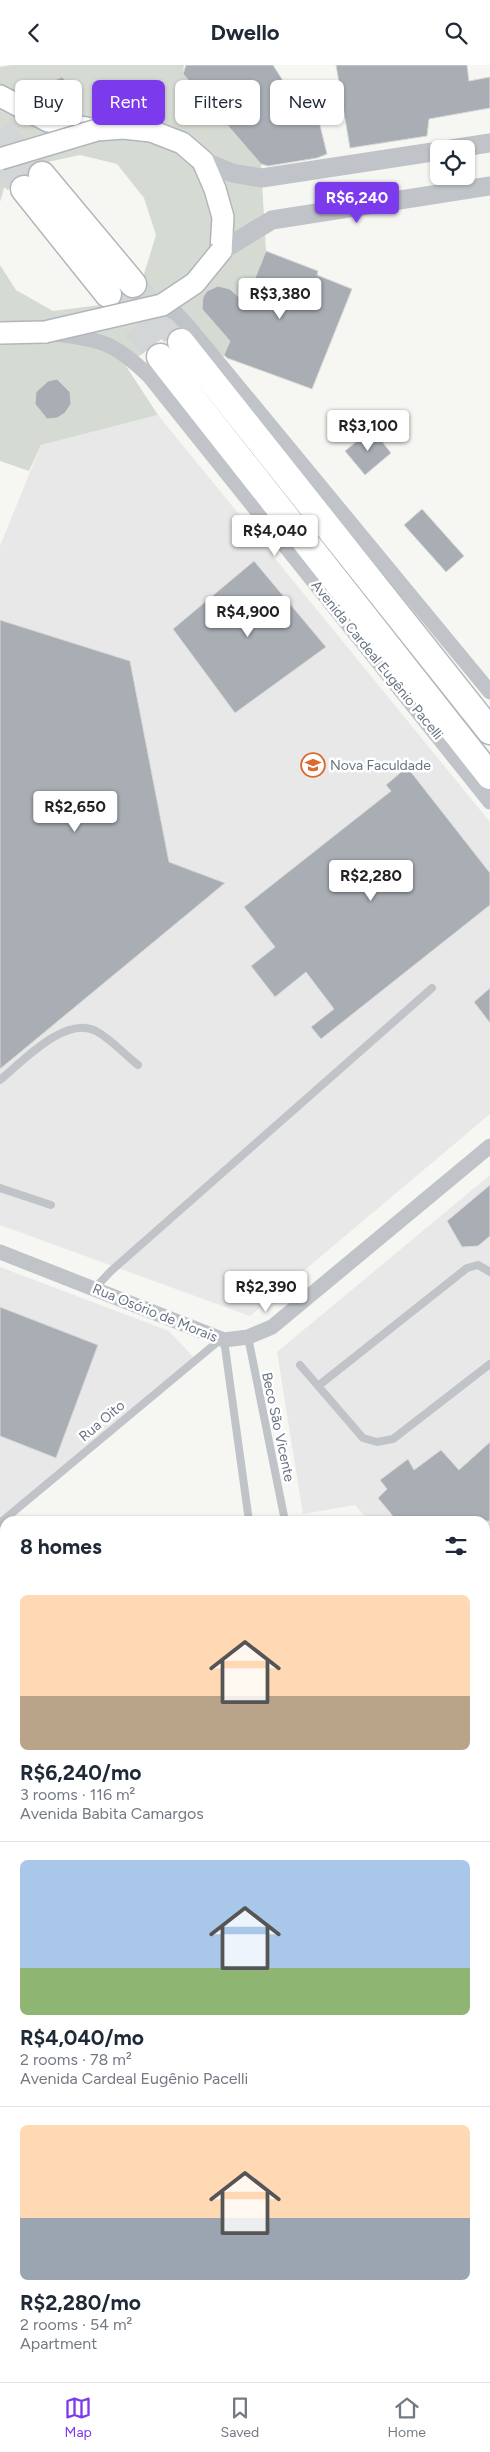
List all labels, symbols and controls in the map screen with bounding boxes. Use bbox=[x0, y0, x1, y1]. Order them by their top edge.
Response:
icon: back bbox=[20, 19, 48, 47]
text: Dwello bbox=[210, 19, 280, 46]
icon: search bbox=[442, 19, 470, 47]
chip: Buy bbox=[15, 80, 82, 125]
chip: Rent bbox=[92, 80, 165, 125]
chip: Filters bbox=[175, 80, 260, 125]
chip: New bbox=[270, 80, 344, 125]
map controls bbox=[430, 140, 475, 185]
button: locate bbox=[430, 140, 475, 185]
pin: R$6,240 bbox=[311, 181, 403, 224]
text: R$6,240 bbox=[326, 188, 388, 207]
pin: R$3,380 bbox=[234, 277, 326, 320]
text: R$3,380 bbox=[249, 284, 311, 303]
pin: R$3,100 bbox=[322, 409, 414, 452]
text: R$3,100 bbox=[338, 416, 398, 435]
pin: R$4,040 bbox=[229, 515, 321, 557]
text: R$4,040 bbox=[243, 521, 307, 540]
street label: Avenida Cardeal Eugênio Pacelli bbox=[308, 577, 446, 743]
pin: R$4,900 bbox=[202, 595, 294, 638]
text: R$4,900 bbox=[216, 602, 280, 621]
school or university icon: Nova Faculdade bbox=[300, 752, 326, 778]
place label: Nova Faculdade bbox=[330, 757, 431, 774]
pin: R$2,650 bbox=[29, 791, 121, 833]
text: R$2,650 bbox=[44, 797, 106, 816]
pin: R$2,280 bbox=[325, 859, 417, 902]
text: R$2,280 bbox=[340, 866, 402, 885]
pin: R$2,390 bbox=[220, 1271, 312, 1313]
text: R$2,390 bbox=[235, 1277, 297, 1296]
street label: Rua Osório de Morais bbox=[90, 1280, 220, 1346]
street label: Beco São Vicente bbox=[258, 1371, 298, 1484]
street label: Rua Oito bbox=[76, 1397, 128, 1445]
icon: filters bbox=[442, 1532, 470, 1560]
text: 8 homes bbox=[20, 1534, 102, 1559]
icon: home bbox=[200, 1627, 290, 1717]
text: R$6,240/mo bbox=[20, 1760, 141, 1785]
text: 3 rooms · 116 m² bbox=[20, 1785, 135, 1804]
text: Avenida Babita Camargos bbox=[20, 1804, 204, 1823]
icon: home bbox=[200, 1893, 290, 1983]
text: R$4,040/mo bbox=[20, 2025, 144, 2050]
text: 2 rooms · 78 m² bbox=[20, 2050, 132, 2069]
text: Avenida Cardeal Eugênio Pacelli bbox=[20, 2069, 248, 2088]
icon: home bbox=[200, 2158, 290, 2248]
text: R$2,280/mo bbox=[20, 2290, 141, 2315]
text: 2 rooms · 54 m² bbox=[20, 2315, 132, 2334]
text: Apartment bbox=[20, 2334, 97, 2353]
tab: Map bbox=[64, 2394, 92, 2441]
tab: Saved bbox=[221, 2394, 259, 2441]
tab: Home bbox=[388, 2394, 426, 2441]

